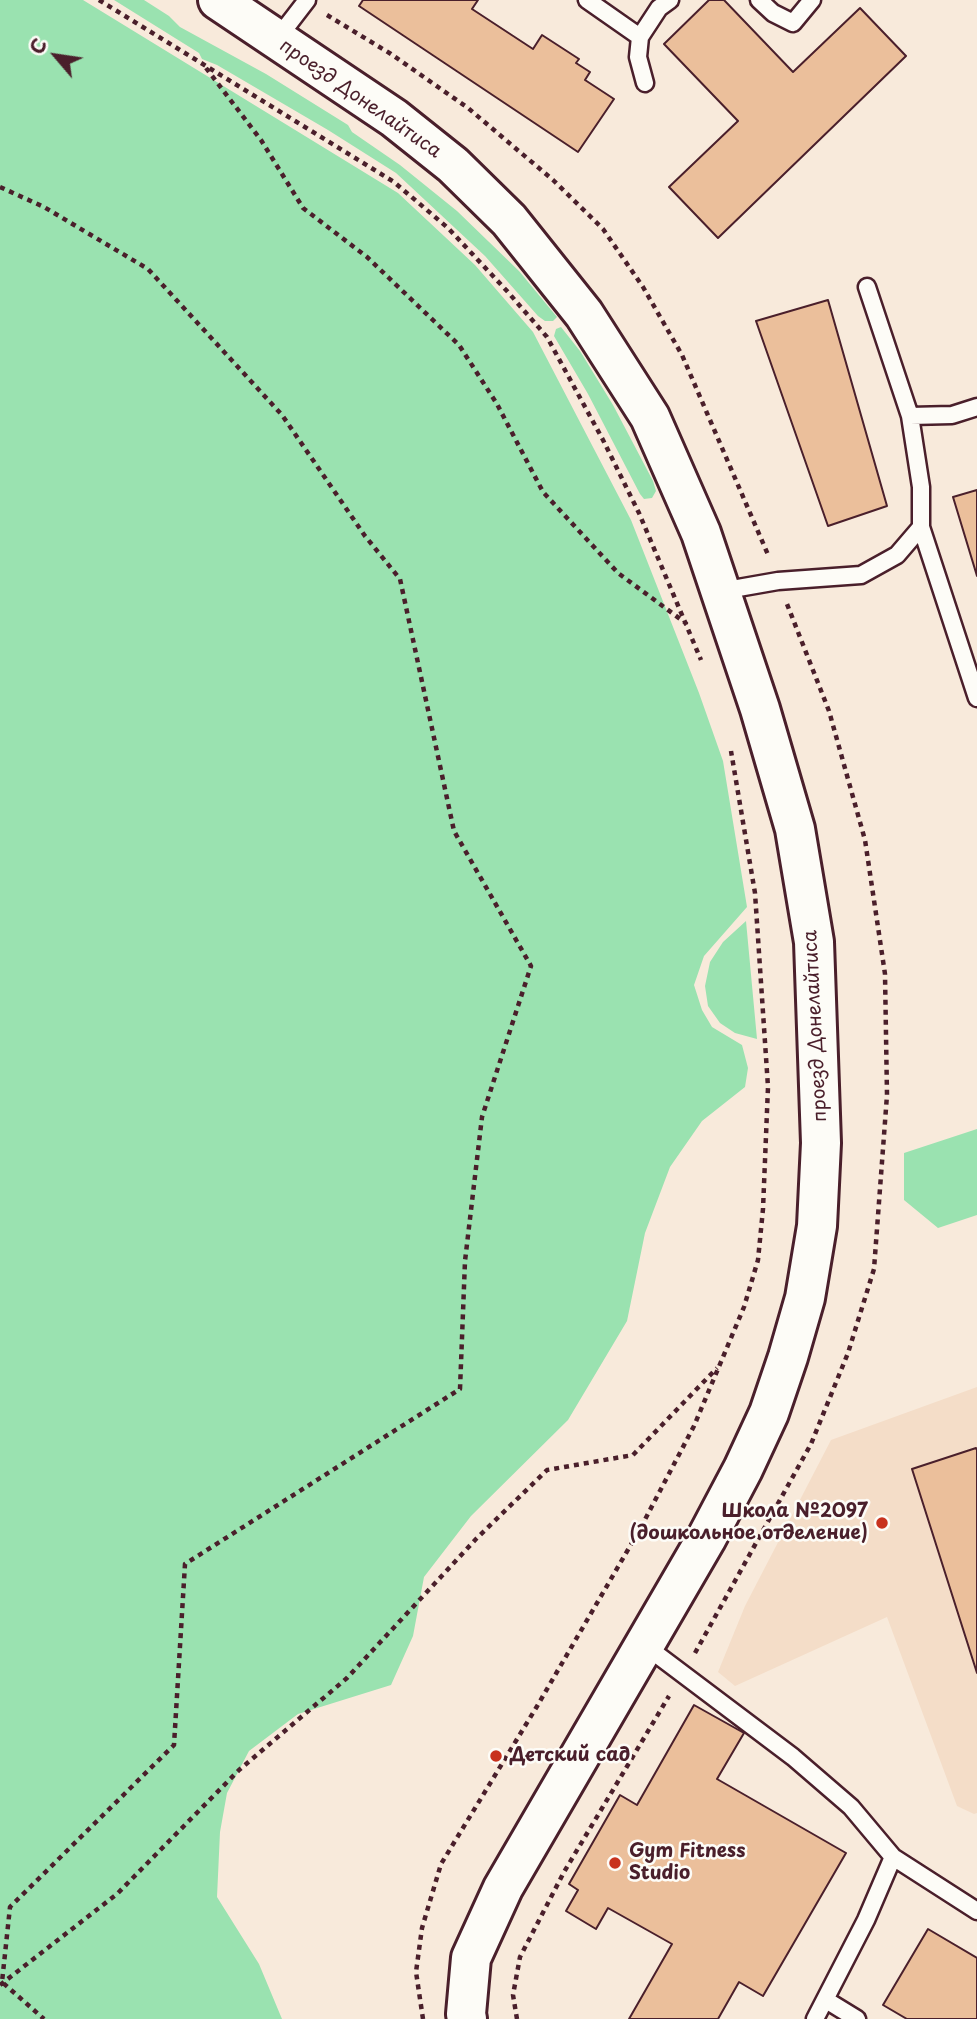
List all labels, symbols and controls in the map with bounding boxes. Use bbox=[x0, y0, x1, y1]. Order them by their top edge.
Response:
north arrow bbox=[21, 21, 91, 91]
text: С bbox=[22, 33, 53, 59]
street label: проезд Донелайтиса bbox=[275, 35, 445, 163]
street label: проезд Донелайтиса bbox=[800, 929, 832, 1123]
place label: Школа №2097 (дошкольное отделение) bbox=[630, 1501, 868, 1545]
marker: Школа №2097 (дошкольное отделение) bbox=[874, 1515, 890, 1531]
place label: Детский сад bbox=[510, 1745, 630, 1767]
marker: Детский сад bbox=[488, 1748, 504, 1764]
place label: Gym Fitness Studio bbox=[629, 1841, 745, 1885]
marker: Gym Fitness Studio bbox=[607, 1855, 623, 1871]

